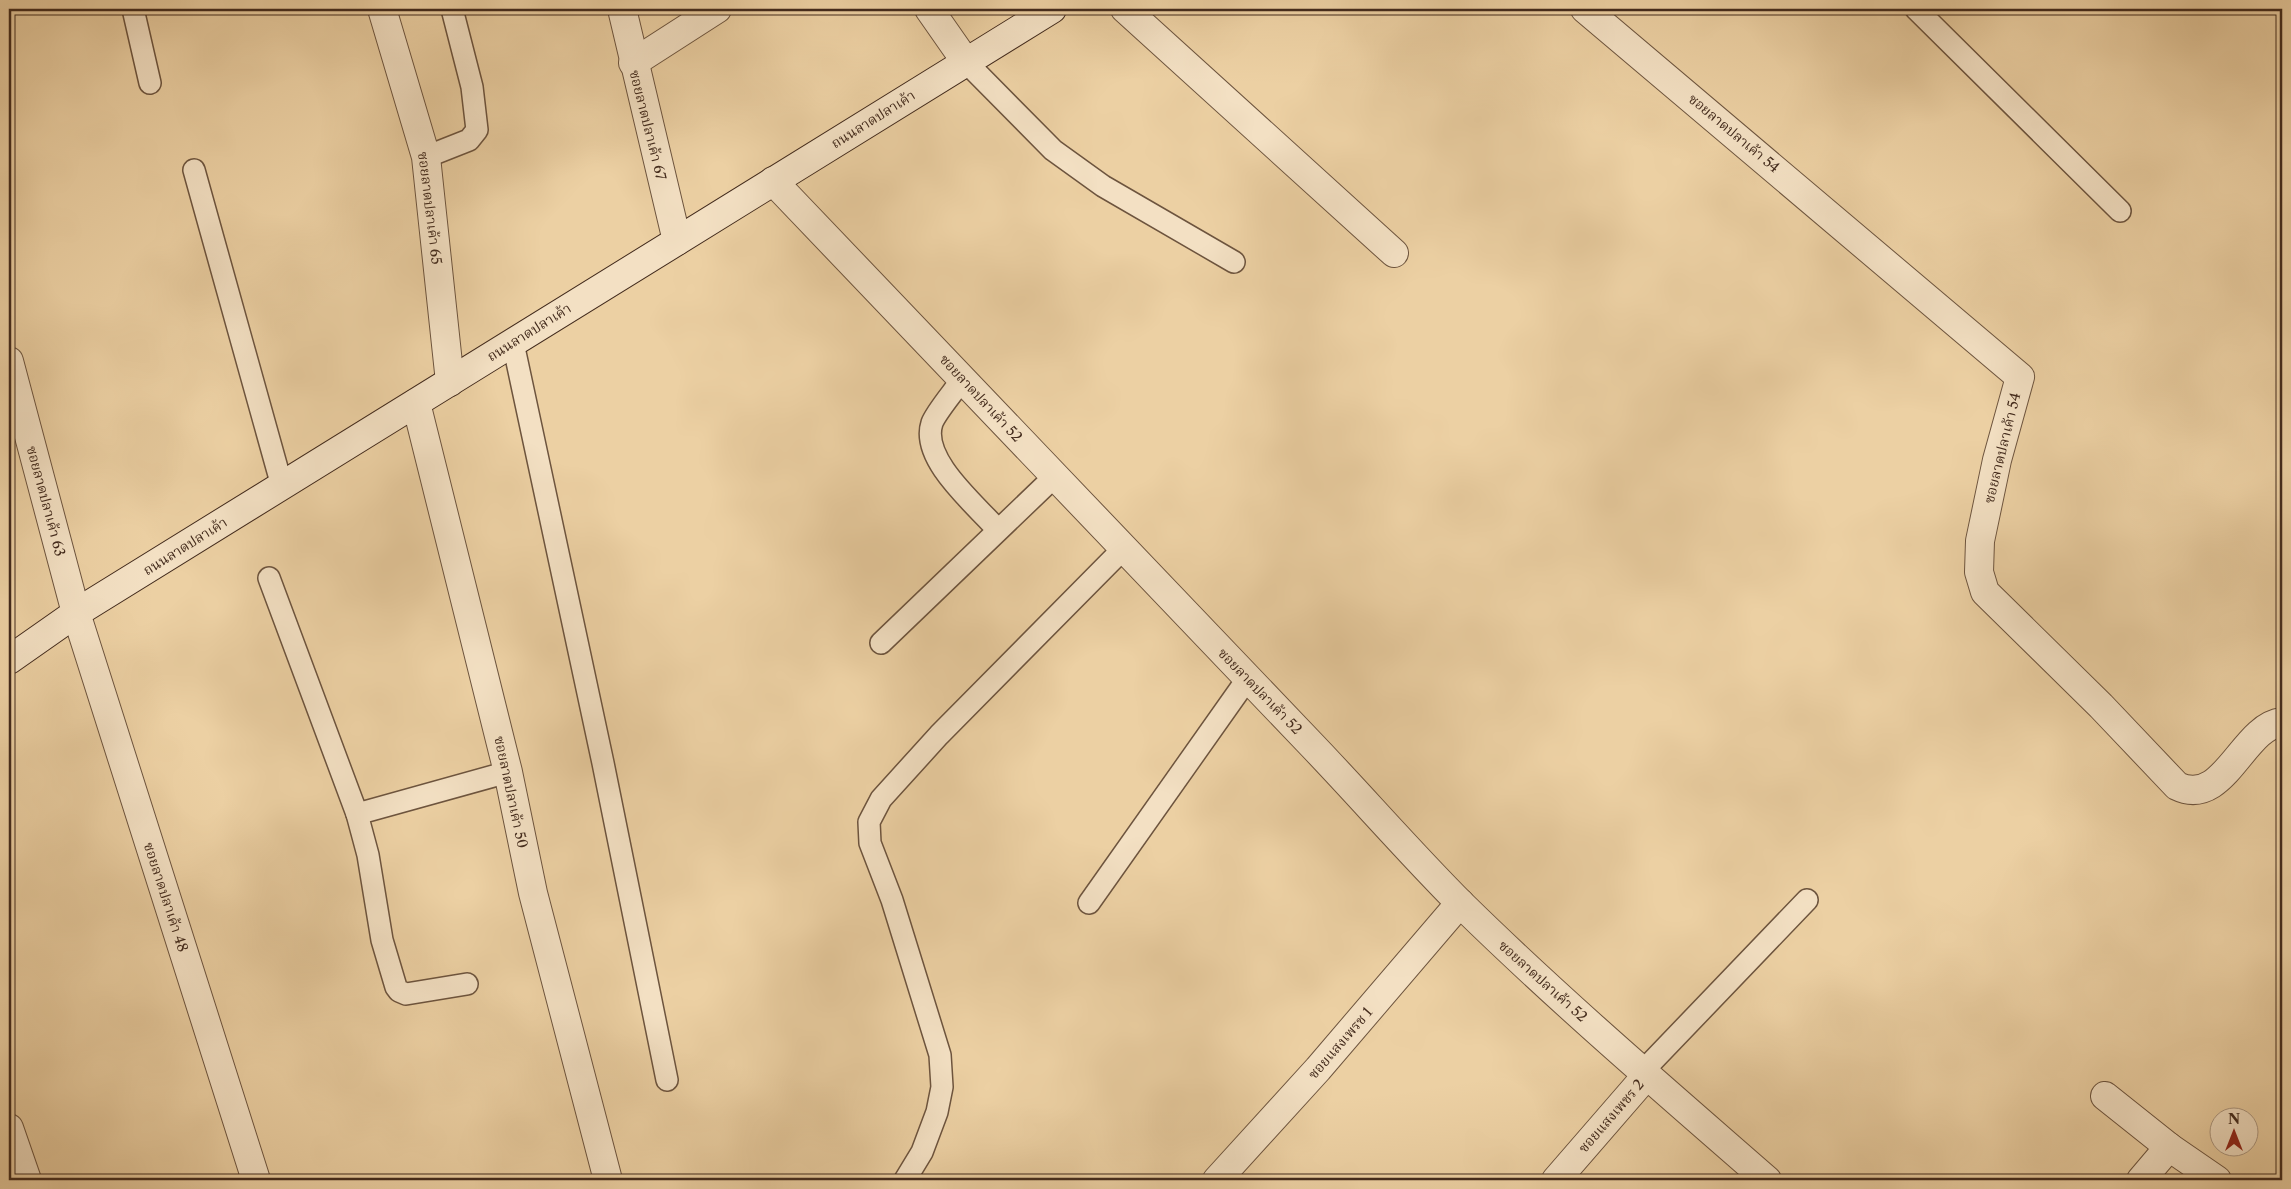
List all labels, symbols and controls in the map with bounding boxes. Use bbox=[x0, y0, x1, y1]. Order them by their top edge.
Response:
street label: ซอยลาดปลาเค้า 67 bbox=[626, 68, 670, 182]
street label: ถนนลาดปลาเค้า bbox=[828, 86, 918, 152]
street label: ซอยลาดปลาเค้า 54 bbox=[1685, 90, 1783, 176]
street label: ซอยลาดปลาเค้า 65 bbox=[414, 151, 446, 265]
street label: ถนนลาดปลาเค้า bbox=[484, 299, 574, 365]
street label: ซอยลาดปลาเค้า 52 bbox=[936, 350, 1026, 446]
street label: ซอยลาดปลาเค้า 54 bbox=[1980, 391, 2024, 505]
street label: ซอยลาดปลาเค้า 63 bbox=[23, 444, 69, 558]
street label: ถนนลาดปลาเค้า bbox=[140, 513, 230, 579]
street label: ซอยลาดปลาเค้า 52 bbox=[1214, 644, 1306, 738]
street label: ซอยลาดปลาเค้า 50 bbox=[490, 734, 532, 850]
street label: ซอยลาดปลาเค้า 48 bbox=[140, 840, 192, 954]
street label: ซอยลาดปลาเค้า 52 bbox=[1495, 936, 1591, 1026]
street label: ซอยแสงเพรช 1 bbox=[1304, 1003, 1376, 1083]
street label: ซอยแสงเพชร 2 bbox=[1574, 1076, 1648, 1156]
north arrow bbox=[2208, 1106, 2258, 1156]
text: N bbox=[2228, 1110, 2240, 1128]

